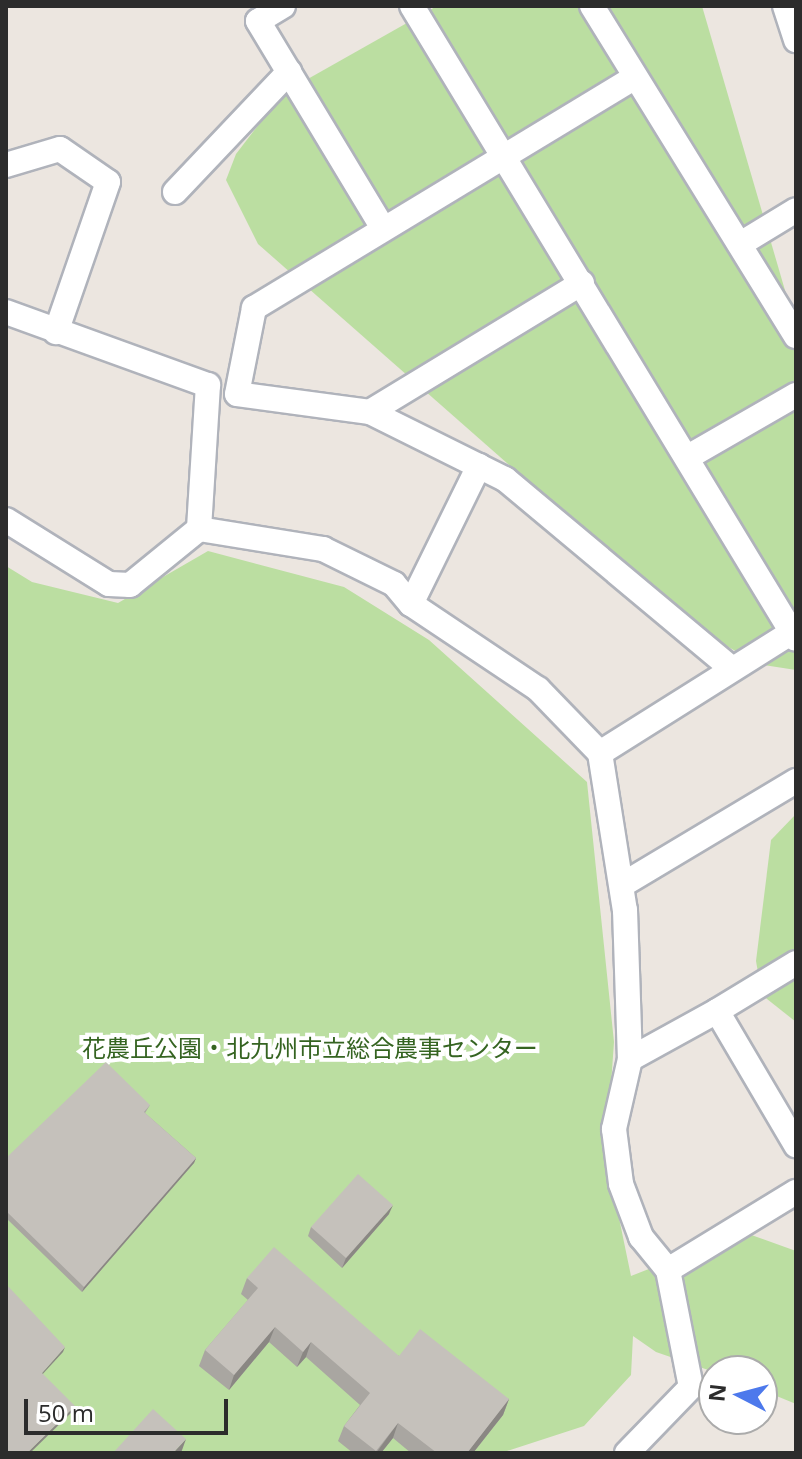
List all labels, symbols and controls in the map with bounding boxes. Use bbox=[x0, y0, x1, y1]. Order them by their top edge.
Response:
park label: 花農丘公園・北九州市立総合農事センター bbox=[82, 1034, 538, 1062]
north arrow bbox=[698, 1355, 778, 1435]
text: N bbox=[700, 1382, 732, 1403]
scale bar bbox=[28, 1383, 232, 1433]
text: 50 m bbox=[38, 1396, 94, 1429]

